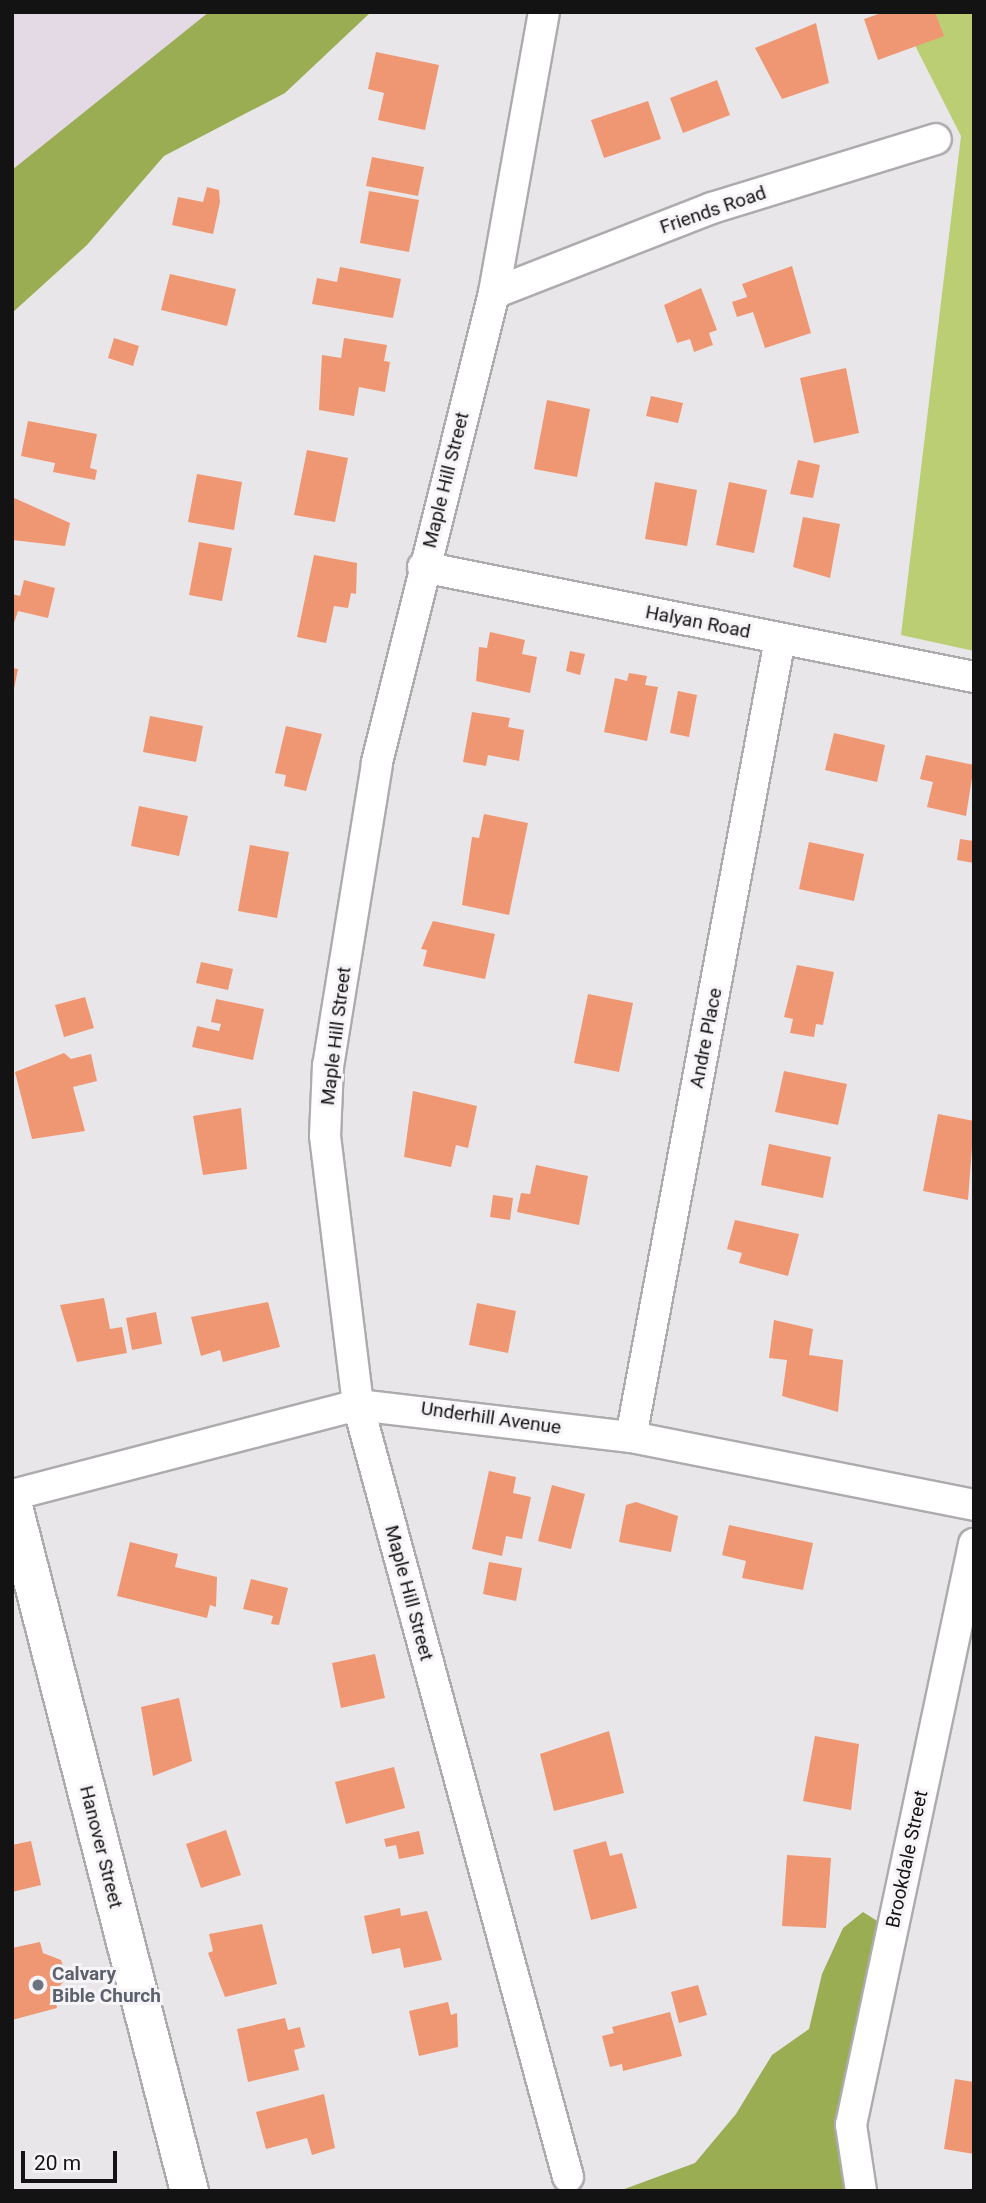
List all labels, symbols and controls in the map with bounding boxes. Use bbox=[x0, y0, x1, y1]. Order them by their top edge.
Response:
street label: Friends Road bbox=[657, 181, 769, 239]
street label: Maple Hill Street bbox=[418, 410, 474, 550]
street label: Halyan Road bbox=[644, 601, 752, 643]
street label: Maple Hill Street bbox=[316, 966, 356, 1106]
street label: Andre Place bbox=[685, 986, 727, 1090]
street label: Underhill Avenue bbox=[419, 1397, 563, 1439]
street label: Maple Hill Street bbox=[380, 1523, 438, 1663]
street label: Hanover Street bbox=[75, 1783, 127, 1911]
street label: Brookdale Street bbox=[881, 1788, 933, 1930]
place label: Calvary Bible Church bbox=[52, 1963, 161, 2007]
marker: Calvary Bible Church bbox=[30, 1977, 46, 1993]
scale bar bbox=[24, 2136, 121, 2180]
text: 20 m bbox=[34, 2151, 81, 2175]

